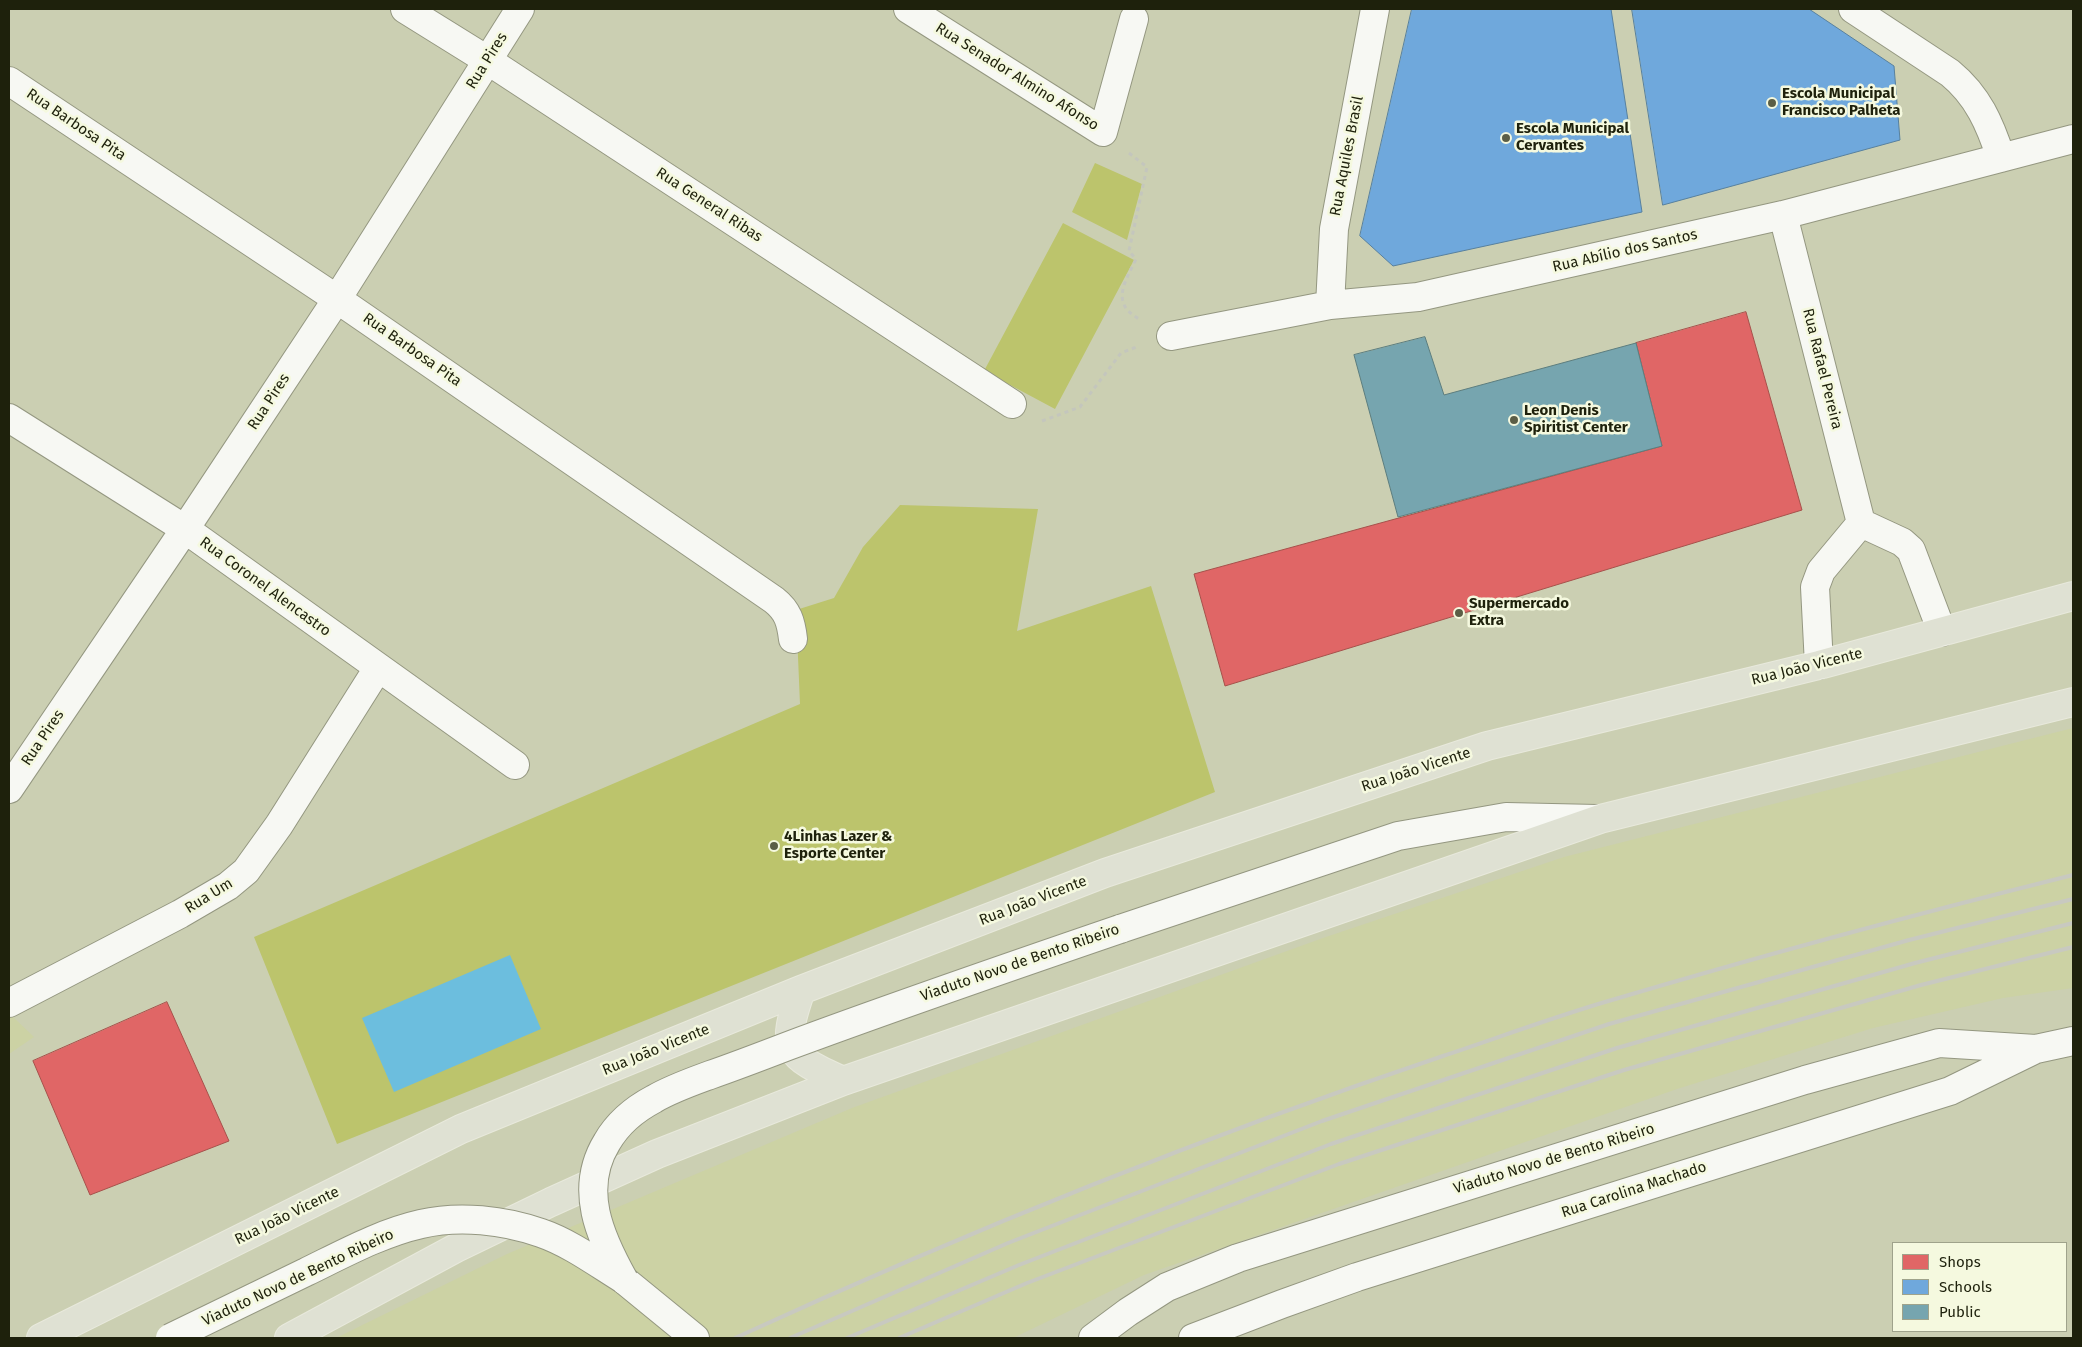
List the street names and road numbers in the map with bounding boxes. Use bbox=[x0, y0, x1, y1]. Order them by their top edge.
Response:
street label: Rua Senador Almino Afonso bbox=[932, 19, 1102, 135]
street label: Rua Pires bbox=[463, 29, 511, 93]
street label: Rua Barbosa Pita bbox=[23, 85, 129, 165]
street label: Rua Aquiles Brasil bbox=[1327, 94, 1367, 218]
street label: Rua General Ribas bbox=[652, 164, 766, 246]
street label: Rua Abílio dos Santos bbox=[1551, 226, 1699, 276]
street label: Rua Rafael Pereira bbox=[1798, 307, 1846, 431]
street label: Rua Barbosa Pita bbox=[359, 309, 465, 391]
street label: Rua Pires bbox=[244, 371, 294, 433]
street label: Rua Coronel Alencastro bbox=[196, 533, 334, 641]
street label: Rua João Vicente bbox=[1750, 645, 1864, 689]
street label: Rua Pires bbox=[18, 707, 68, 769]
street label: Rua João Vicente bbox=[1359, 744, 1473, 796]
street label: Rua João Vicente bbox=[977, 872, 1089, 930]
street label: Rua Um bbox=[182, 874, 236, 918]
street label: Viaduto Novo de Bento Ribeiro bbox=[918, 920, 1122, 1006]
street label: Rua João Vicente bbox=[600, 1020, 712, 1080]
street label: Viaduto Novo de Bento Ribeiro bbox=[1451, 1120, 1657, 1198]
street label: Rua Carolina Machado bbox=[1559, 1158, 1709, 1222]
street label: Rua João Vicente bbox=[232, 1183, 342, 1249]
street label: Viaduto Novo de Bento Ribeiro bbox=[199, 1226, 397, 1330]

